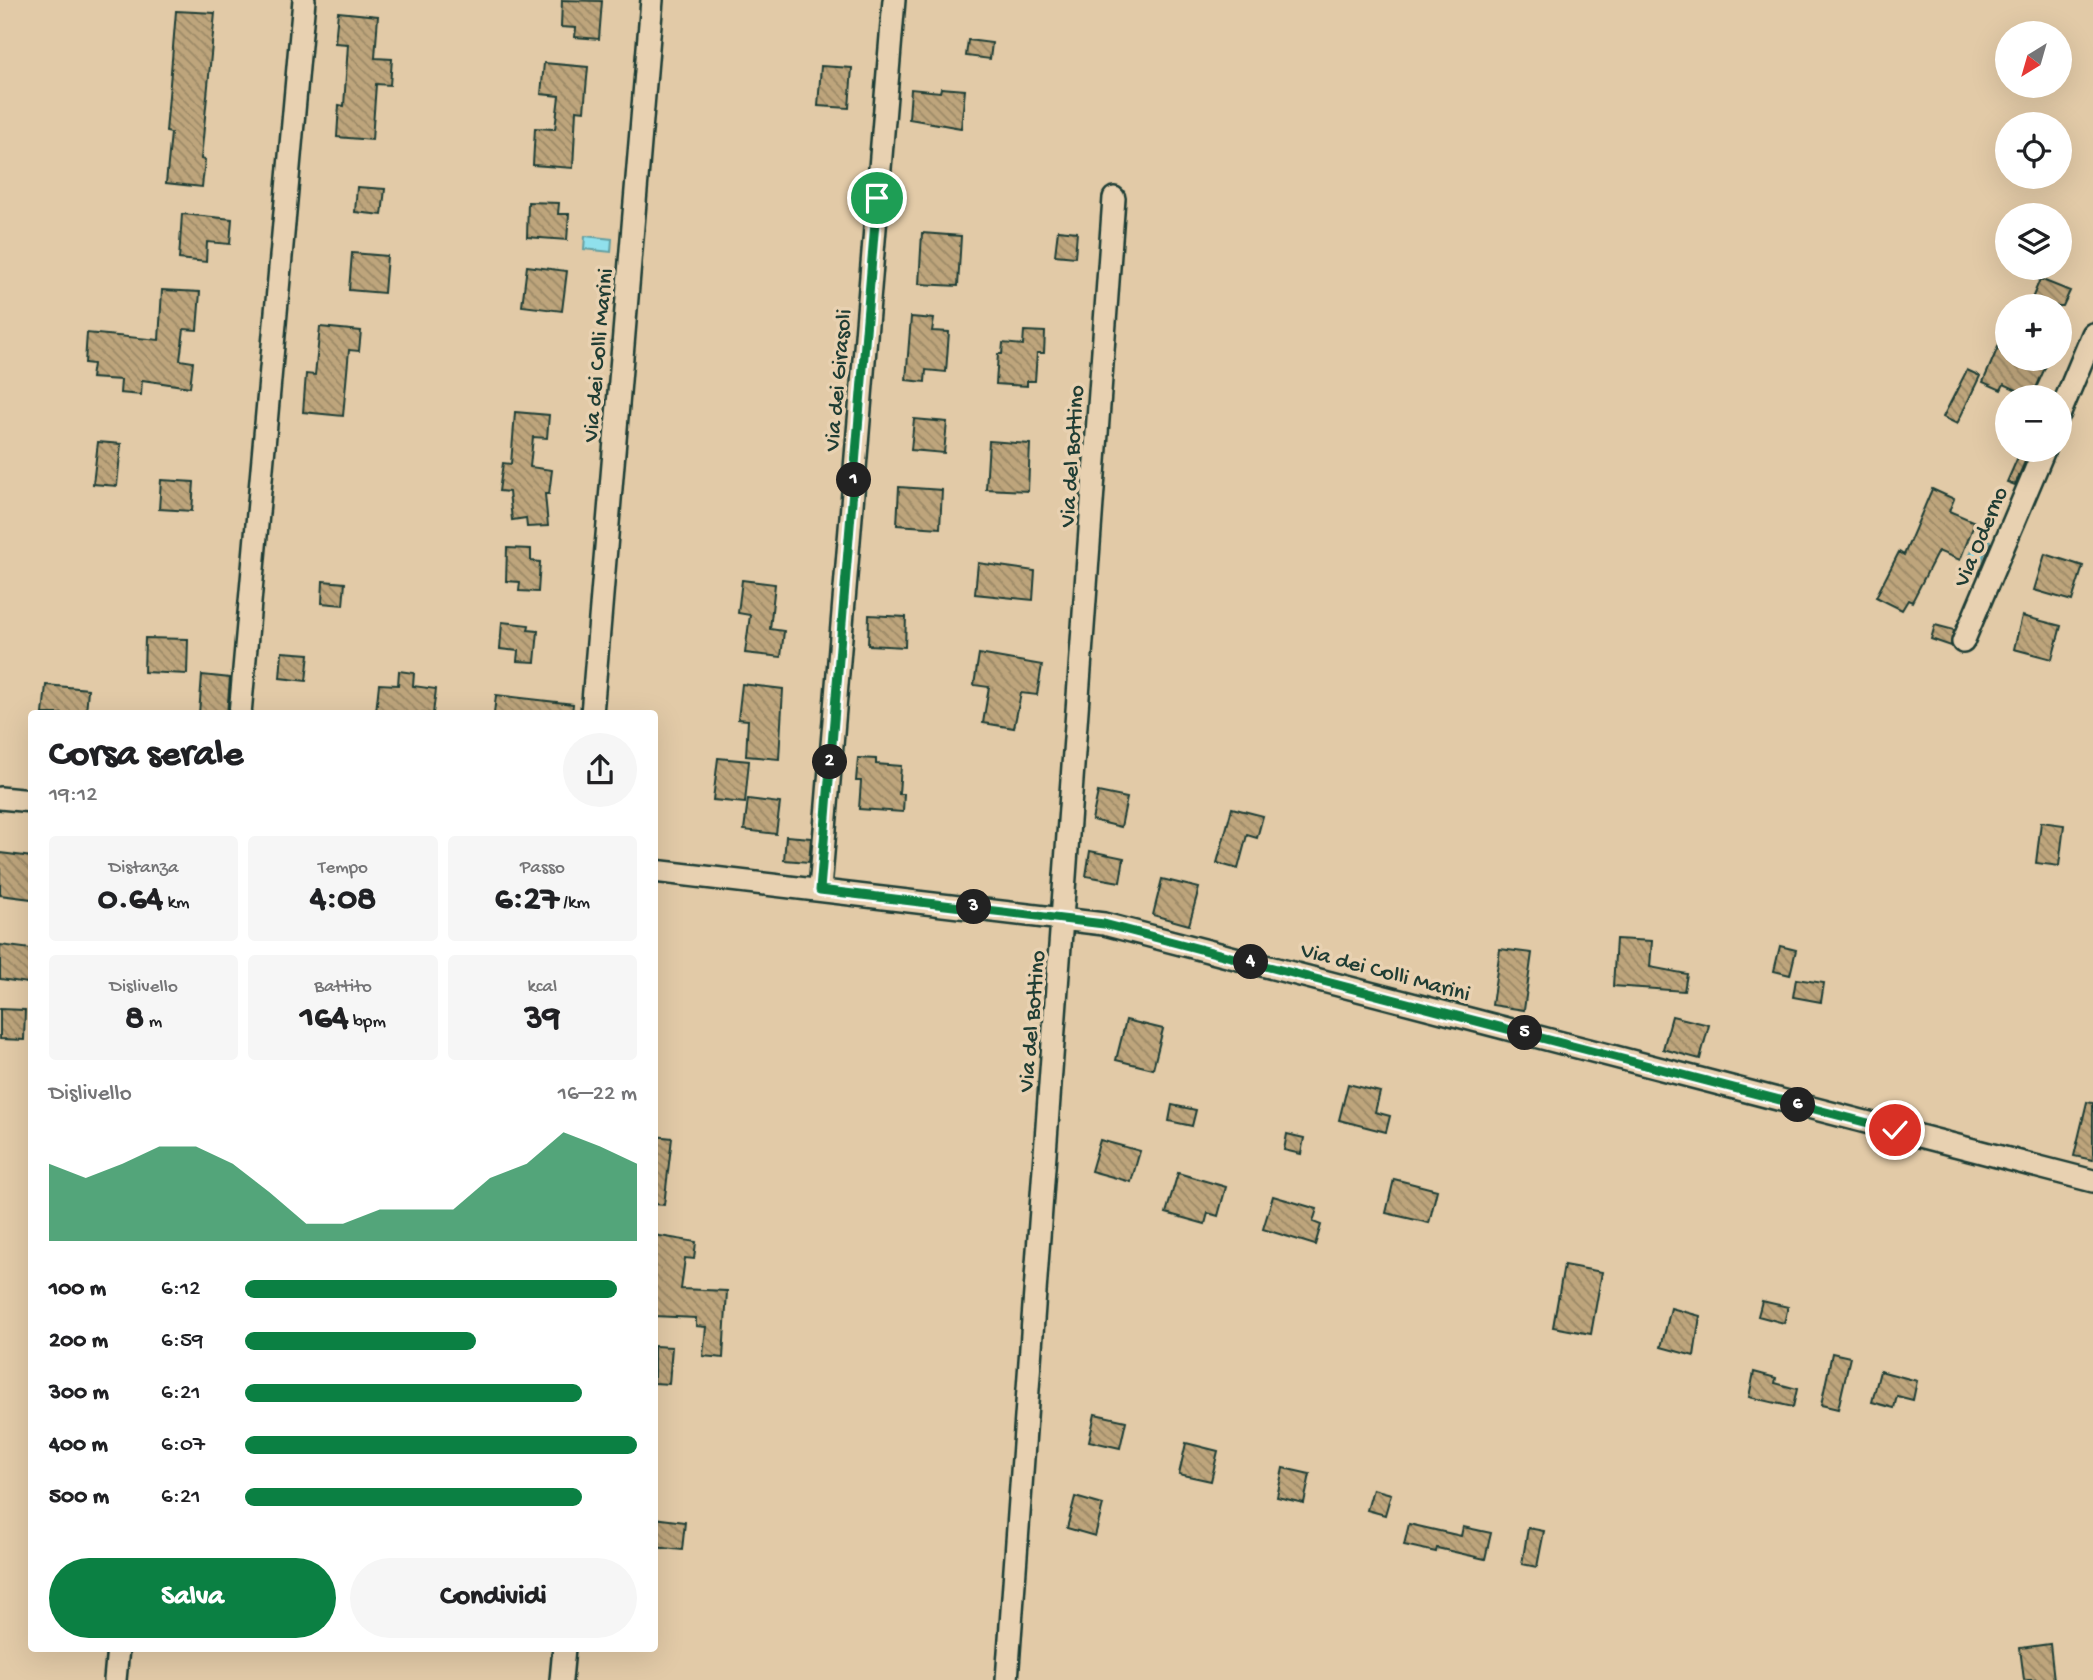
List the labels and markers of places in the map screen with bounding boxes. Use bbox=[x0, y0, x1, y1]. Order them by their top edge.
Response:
pin bbox=[847, 168, 907, 228]
pin: 1 bbox=[836, 462, 872, 498]
pin: 2 bbox=[812, 744, 848, 780]
pin: 3 bbox=[956, 890, 992, 925]
pin: 4 bbox=[1234, 944, 1268, 979]
pin: 5 bbox=[1508, 1016, 1542, 1050]
pin: 6 bbox=[1780, 1088, 1815, 1122]
pin bbox=[1865, 1100, 1925, 1160]

